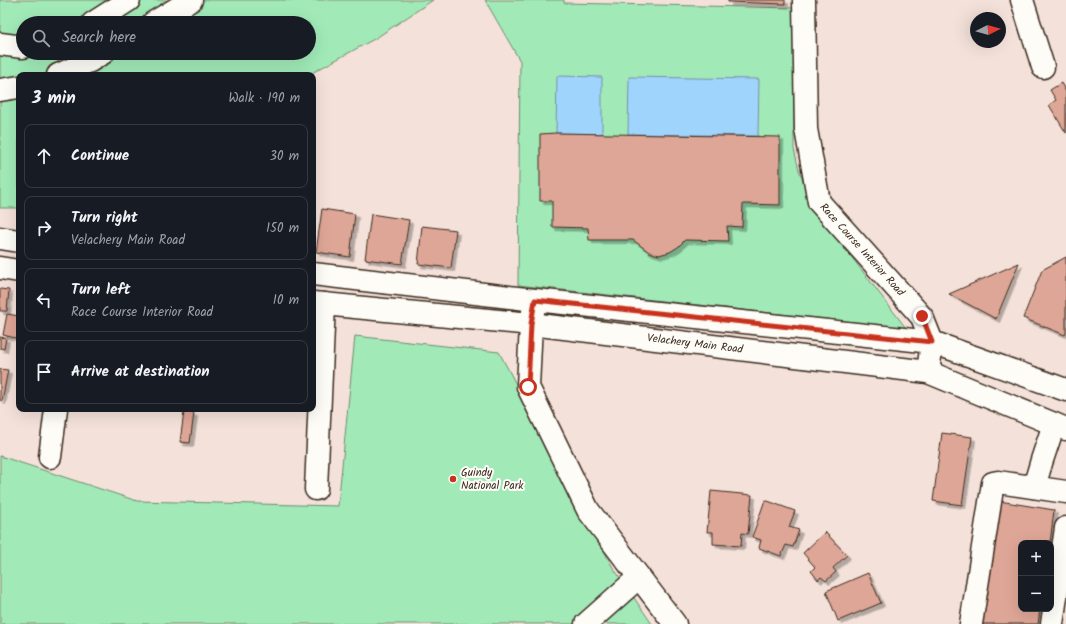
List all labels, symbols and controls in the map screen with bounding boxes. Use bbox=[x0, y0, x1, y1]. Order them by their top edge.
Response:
north arrow bbox=[970, 12, 1006, 48]
search box bbox=[16, 16, 316, 60]
text: Search here bbox=[62, 26, 136, 50]
icon: search bbox=[30, 27, 52, 49]
text: 3 min bbox=[32, 85, 76, 112]
text: Walk · 190 m bbox=[228, 88, 300, 109]
text: Continue bbox=[71, 144, 129, 168]
icon: ahead bbox=[33, 145, 55, 167]
text: 30 m bbox=[270, 146, 299, 167]
street label: Race Course Interior Road bbox=[815, 199, 909, 301]
text: Turn right bbox=[71, 206, 138, 230]
icon: right bbox=[33, 217, 55, 239]
text: 150 m bbox=[266, 218, 299, 239]
text: Velachery Main Road bbox=[71, 230, 185, 251]
text: Turn left bbox=[71, 278, 131, 302]
icon: left bbox=[33, 289, 55, 311]
text: 10 m bbox=[273, 290, 299, 311]
text: Race Course Interior Road bbox=[71, 302, 213, 323]
route end bbox=[913, 307, 931, 325]
street label: Velachery Main Road bbox=[646, 329, 744, 359]
text: Arrive at destination bbox=[71, 360, 210, 384]
icon: arrive bbox=[33, 361, 55, 383]
route start bbox=[519, 378, 537, 396]
place label: Guindy National Park bbox=[461, 464, 524, 495]
marker: Guindy National Park bbox=[448, 474, 458, 484]
map controls bbox=[1018, 540, 1054, 612]
button: + bbox=[1018, 540, 1054, 576]
button: − bbox=[1018, 576, 1054, 612]

